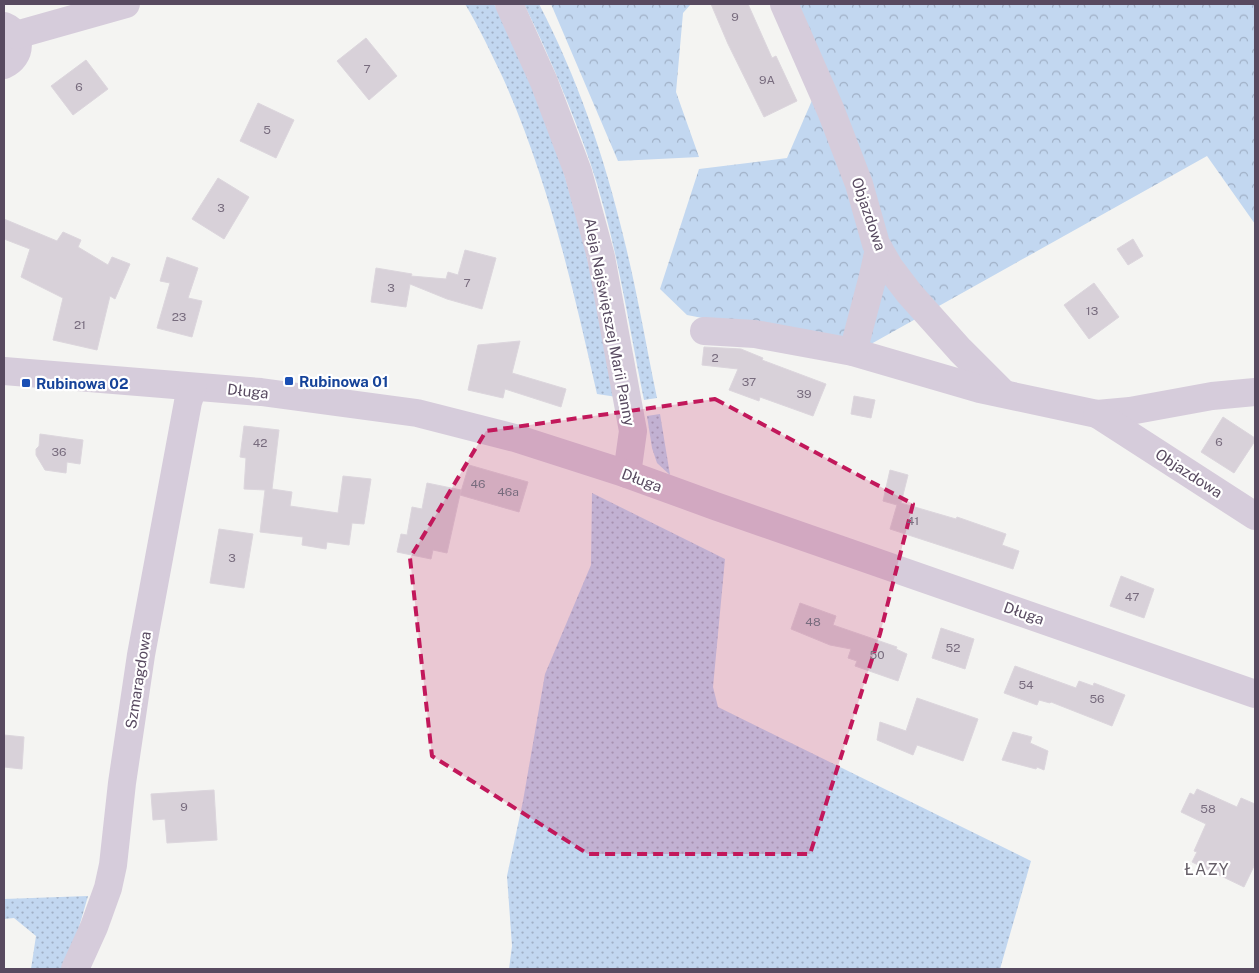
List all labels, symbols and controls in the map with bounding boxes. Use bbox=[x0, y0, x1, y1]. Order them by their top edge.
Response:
house number: 9 bbox=[731, 10, 739, 24]
house number: 7 bbox=[363, 62, 371, 76]
house number: 9A bbox=[759, 73, 775, 87]
house number: 6 bbox=[75, 80, 83, 94]
house number: 5 bbox=[263, 123, 271, 137]
street label: Objazdowa bbox=[849, 175, 889, 253]
house number: 3 bbox=[217, 201, 225, 215]
street label: Aleja Najświętszej Marii Panny bbox=[581, 216, 639, 428]
house number: 7 bbox=[463, 276, 471, 290]
house number: 3 bbox=[387, 281, 395, 295]
house number: 13 bbox=[1086, 304, 1098, 318]
house number: 23 bbox=[172, 310, 186, 324]
house number: 21 bbox=[74, 318, 86, 332]
house number: 2 bbox=[711, 351, 719, 365]
place label: Rubinowa 01 bbox=[299, 373, 388, 390]
place label: Rubinowa 02 bbox=[36, 375, 128, 392]
marker: Rubinowa 01 bbox=[283, 375, 295, 387]
house number: 37 bbox=[742, 375, 756, 389]
marker: Rubinowa 02 bbox=[20, 377, 32, 389]
street label: Długa bbox=[226, 380, 270, 402]
house number: 39 bbox=[797, 387, 811, 401]
house number: 6 bbox=[1215, 435, 1223, 449]
house number: 42 bbox=[253, 436, 267, 450]
house number: 36 bbox=[52, 445, 66, 459]
street label: Objazdowa bbox=[1152, 445, 1226, 501]
street label: Długa bbox=[620, 465, 664, 495]
house number: 46 bbox=[470, 477, 486, 491]
house number: 46a bbox=[497, 485, 519, 499]
house number: 41 bbox=[907, 514, 919, 528]
house number: 3 bbox=[228, 551, 236, 565]
house number: 47 bbox=[1125, 590, 1139, 604]
street label: Długa bbox=[1002, 598, 1046, 628]
house number: 48 bbox=[805, 615, 821, 629]
street label: Szmaragdowa bbox=[122, 630, 154, 730]
house number: 52 bbox=[946, 641, 960, 655]
house number: 50 bbox=[869, 648, 885, 662]
house number: 54 bbox=[1018, 678, 1034, 692]
house number: 56 bbox=[1089, 692, 1105, 706]
house number: 9 bbox=[180, 800, 188, 814]
house number: 58 bbox=[1200, 802, 1216, 816]
district label: ŁAZY bbox=[1184, 860, 1230, 879]

